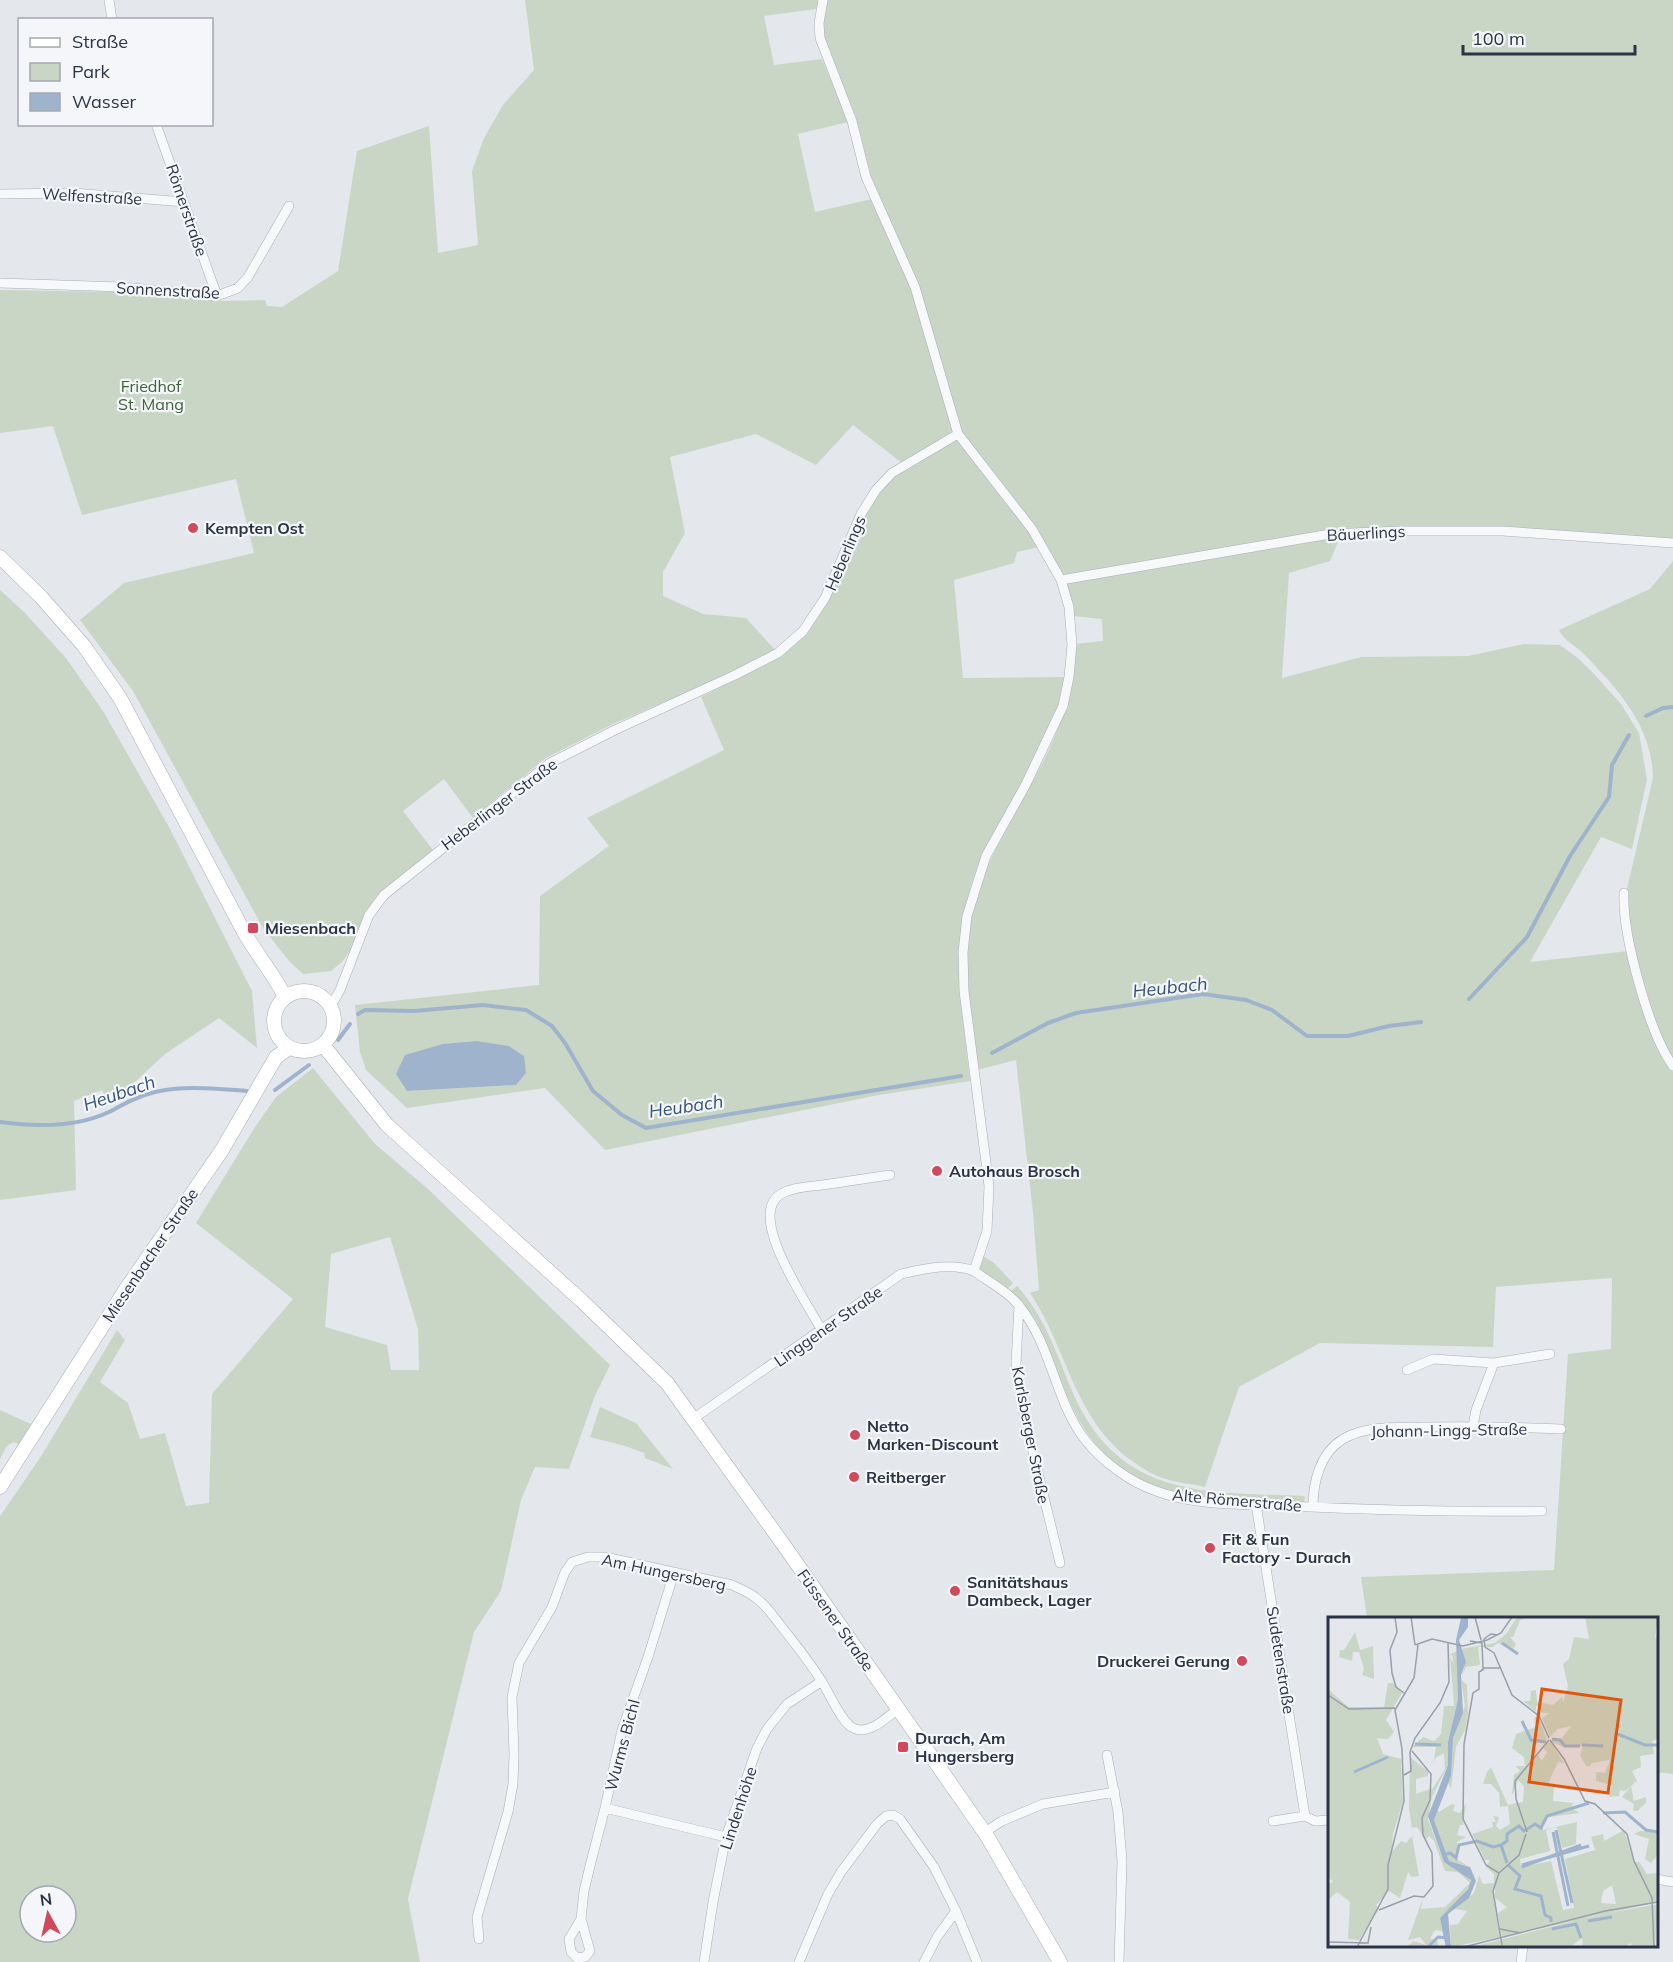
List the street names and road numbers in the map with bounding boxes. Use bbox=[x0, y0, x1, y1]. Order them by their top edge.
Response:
street label: Römerstraße bbox=[162, 161, 212, 259]
street label: Welfenstraße bbox=[41, 183, 143, 209]
street label: Sonnenstraße bbox=[116, 277, 220, 303]
street label: Heberlings bbox=[820, 512, 870, 594]
street label: Bäuerlings bbox=[1326, 521, 1406, 545]
street label: Heberlinger Straße bbox=[437, 754, 561, 854]
street label: Miesenbacher Straße bbox=[98, 1184, 202, 1326]
street label: Linggener Straße bbox=[770, 1281, 886, 1371]
street label: Karlsberger Straße bbox=[1008, 1365, 1054, 1505]
street label: Johann-Lingg-Straße bbox=[1371, 1419, 1527, 1441]
street label: Alte Römerstraße bbox=[1171, 1484, 1303, 1516]
street label: Am Hungersberg bbox=[600, 1549, 728, 1595]
street label: Füssener Straße bbox=[793, 1565, 879, 1675]
street label: Sudetenstraße bbox=[1263, 1605, 1299, 1715]
street label: Wurms Bichl bbox=[600, 1697, 644, 1793]
street label: Lindenhöhe bbox=[715, 1764, 761, 1852]

